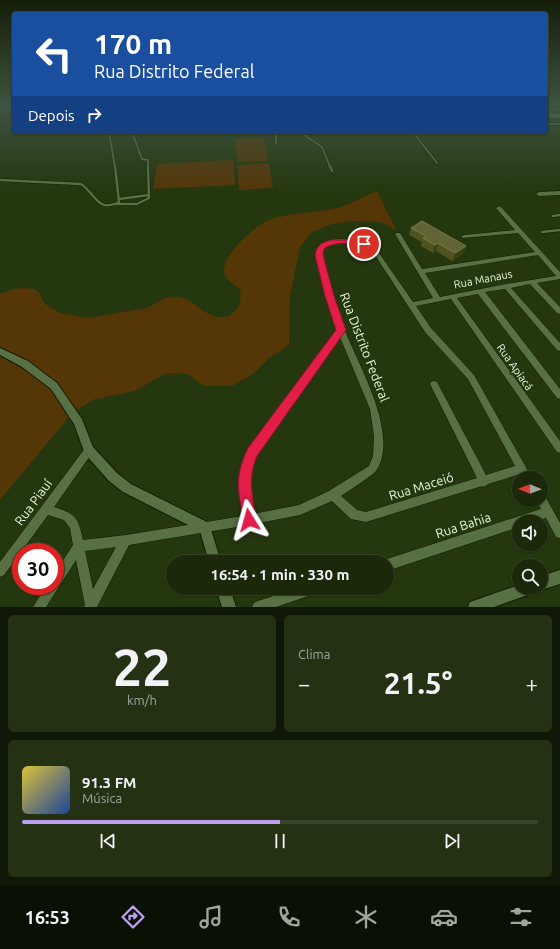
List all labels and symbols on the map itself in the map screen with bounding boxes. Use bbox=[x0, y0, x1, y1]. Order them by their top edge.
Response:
pin bbox=[347, 227, 381, 261]
street label: Rua Manaus bbox=[453, 267, 514, 291]
street label: Rua Distrito Federal bbox=[338, 290, 392, 404]
street label: Rua Apiacá bbox=[495, 341, 535, 393]
street label: Rua Maceió bbox=[387, 469, 455, 503]
north arrow bbox=[512, 471, 548, 507]
street label: Rua Piauí bbox=[12, 476, 55, 528]
position arrow bbox=[228, 499, 270, 541]
street label: Rua Bahia bbox=[434, 509, 492, 541]
speed limit sign: 30 bbox=[12, 543, 64, 595]

